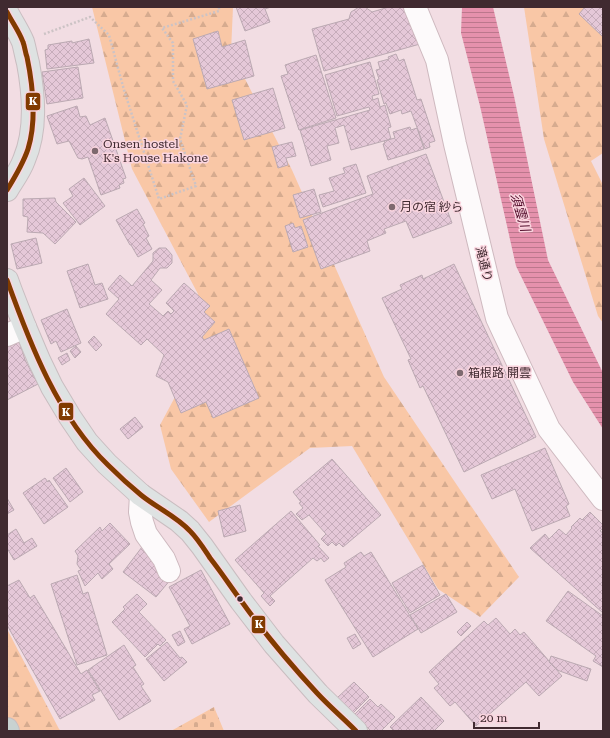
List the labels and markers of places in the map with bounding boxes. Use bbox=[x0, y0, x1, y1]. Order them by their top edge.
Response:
place label: Onsen hostel K's House Hakone bbox=[103, 137, 209, 165]
marker: Onsen hostel K's House Hakone bbox=[90, 146, 100, 156]
place label: 月の宿 紗ら bbox=[400, 200, 463, 214]
marker: 月の宿 紗ら bbox=[387, 202, 397, 212]
place label: 箱根路 開雲 bbox=[468, 366, 531, 380]
marker: 箱根路 開雲 bbox=[455, 368, 465, 378]
unlabelled marker bbox=[235, 594, 245, 604]

